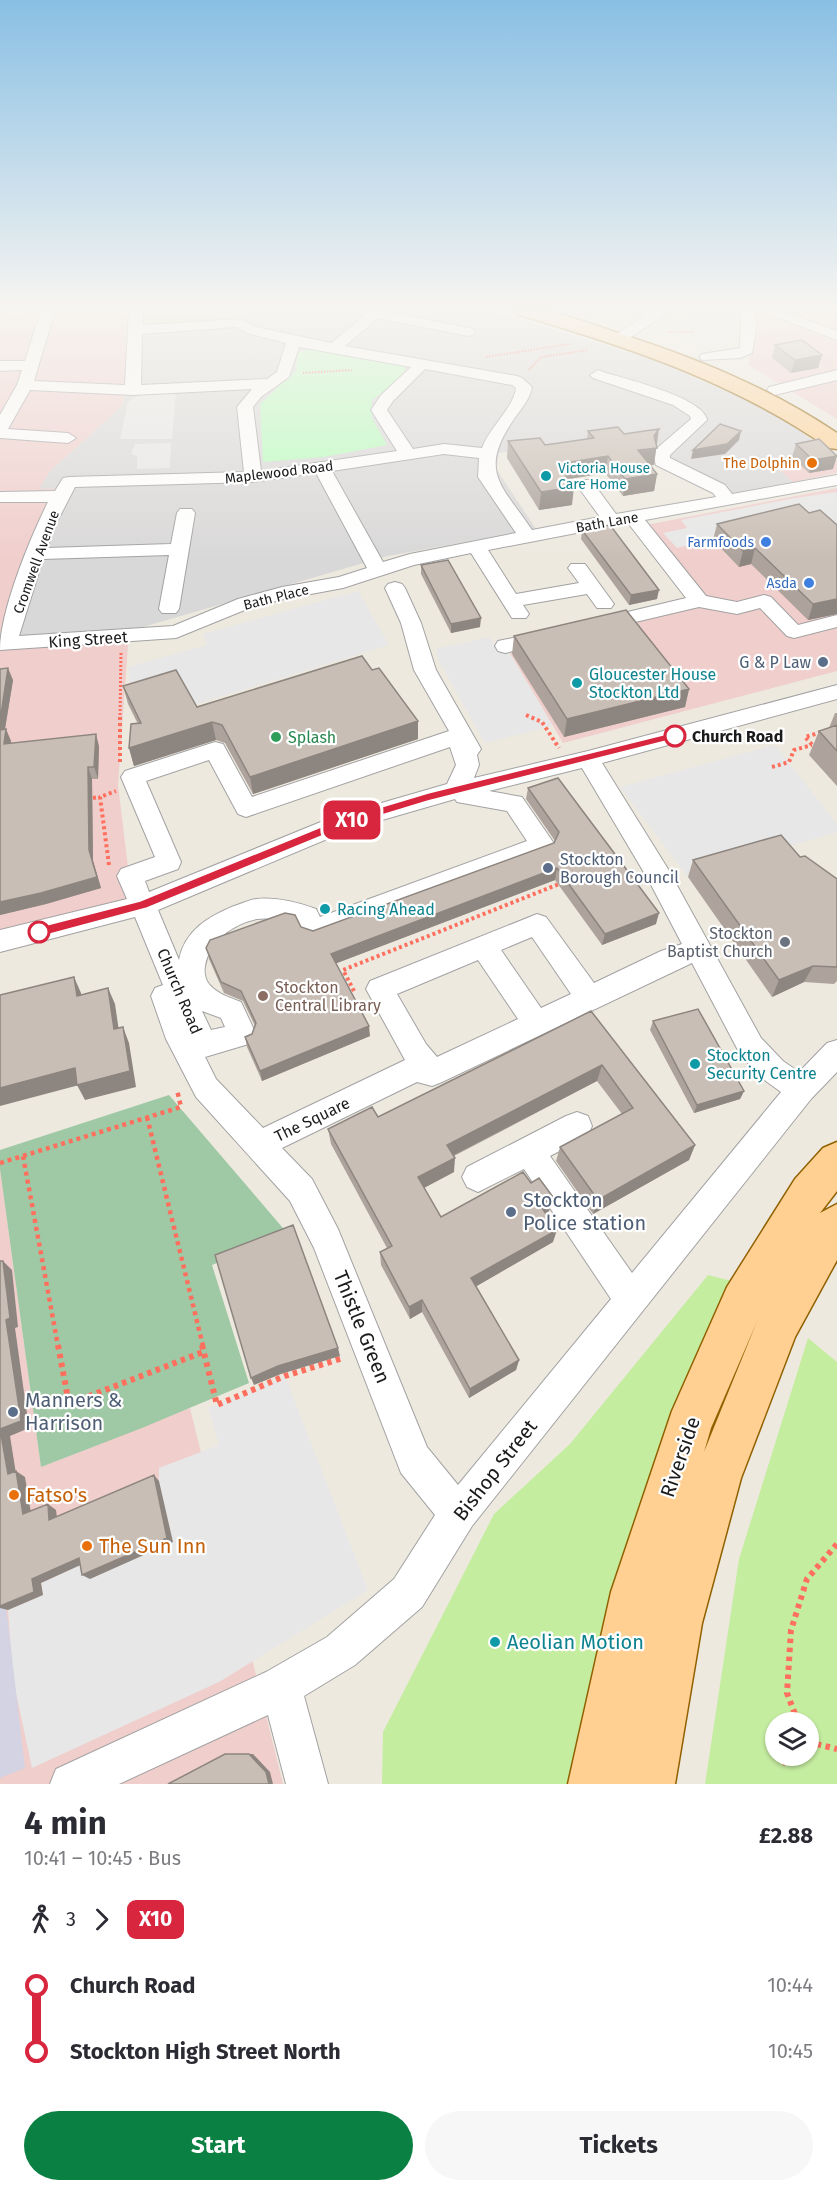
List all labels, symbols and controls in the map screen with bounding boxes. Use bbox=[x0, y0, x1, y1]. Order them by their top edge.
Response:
place label: The Dolphin bbox=[723, 455, 800, 472]
marker: The Dolphin bbox=[805, 456, 819, 470]
street label: Maplewood Road bbox=[224, 457, 334, 488]
place label: Victoria House Care Home bbox=[558, 460, 650, 493]
marker: Victoria House Care Home bbox=[539, 469, 553, 483]
street label: Cromwell Avenue bbox=[10, 508, 63, 616]
street label: Bath Lane bbox=[574, 509, 640, 536]
place label: Farmfoods bbox=[687, 534, 754, 551]
marker: Farmfoods bbox=[759, 535, 773, 549]
place label: Asda bbox=[766, 575, 797, 592]
marker: Asda bbox=[802, 576, 816, 590]
street label: Bath Place bbox=[242, 581, 311, 614]
street label: King Street bbox=[48, 627, 128, 652]
place label: G & P Law bbox=[739, 653, 812, 672]
marker: G & P Law bbox=[816, 655, 830, 669]
place label: Gloucester House Stockton Ltd bbox=[589, 665, 716, 702]
marker: Gloucester House Stockton Ltd bbox=[570, 676, 584, 690]
marker: Church Road bbox=[664, 725, 686, 747]
place label: Church Road bbox=[692, 727, 783, 746]
place label: Splash bbox=[288, 728, 336, 747]
marker: Splash bbox=[269, 730, 283, 744]
line badge: X10 bbox=[318, 800, 386, 840]
text: X10 bbox=[335, 807, 369, 833]
place label: Stockton Borough Council bbox=[560, 850, 679, 887]
marker: Stockton Borough Council bbox=[541, 861, 555, 875]
place label: Racing Ahead bbox=[337, 900, 435, 919]
marker: Racing Ahead bbox=[318, 902, 332, 916]
unlabelled marker bbox=[28, 921, 50, 943]
place label: Stockton Baptist Church bbox=[667, 924, 773, 961]
marker: Stockton Baptist Church bbox=[778, 935, 792, 949]
street label: Church Road bbox=[153, 945, 206, 1037]
place label: Stockton Central Library bbox=[275, 978, 381, 1015]
marker: Stockton Central Library bbox=[256, 989, 270, 1003]
place label: Stockton Security Centre bbox=[707, 1046, 817, 1083]
marker: Stockton Security Centre bbox=[688, 1057, 702, 1071]
street label: The Square bbox=[271, 1093, 353, 1146]
place label: Stockton Police station bbox=[523, 1188, 646, 1235]
marker: Stockton Police station bbox=[504, 1205, 518, 1219]
street label: Thistle Green bbox=[329, 1267, 395, 1387]
place label: Manners & Harrison bbox=[25, 1388, 122, 1435]
marker: Manners & Harrison bbox=[6, 1405, 20, 1419]
street label: Bishop Street bbox=[448, 1414, 542, 1525]
street label: Riverside bbox=[655, 1414, 705, 1500]
place label: Fatso's bbox=[26, 1483, 87, 1507]
marker: Fatso's bbox=[7, 1488, 21, 1502]
place label: The Sun Inn bbox=[99, 1534, 206, 1558]
marker: The Sun Inn bbox=[80, 1539, 94, 1553]
place label: Aeolian Motion bbox=[507, 1630, 644, 1654]
marker: Aeolian Motion bbox=[488, 1635, 502, 1649]
map controls bbox=[765, 1712, 819, 1766]
button: layers bbox=[765, 1712, 819, 1766]
text: 4 min bbox=[24, 1803, 107, 1843]
text: £2.88 bbox=[759, 1822, 813, 1849]
text: 10:41 – 10:45 · Bus bbox=[24, 1846, 181, 1870]
icon: walk bbox=[24, 1903, 57, 1936]
icon: forward bbox=[85, 1903, 118, 1936]
text: X10 bbox=[139, 1906, 172, 1932]
text: 3 bbox=[66, 1907, 76, 1931]
text: Church Road bbox=[70, 1972, 195, 1999]
text: 10:44 bbox=[767, 1973, 813, 1997]
text: Stockton High Street North bbox=[70, 2038, 341, 2065]
text: 10:45 bbox=[768, 2039, 813, 2063]
button: Start bbox=[24, 2111, 413, 2180]
button: Tickets bbox=[425, 2111, 813, 2180]

